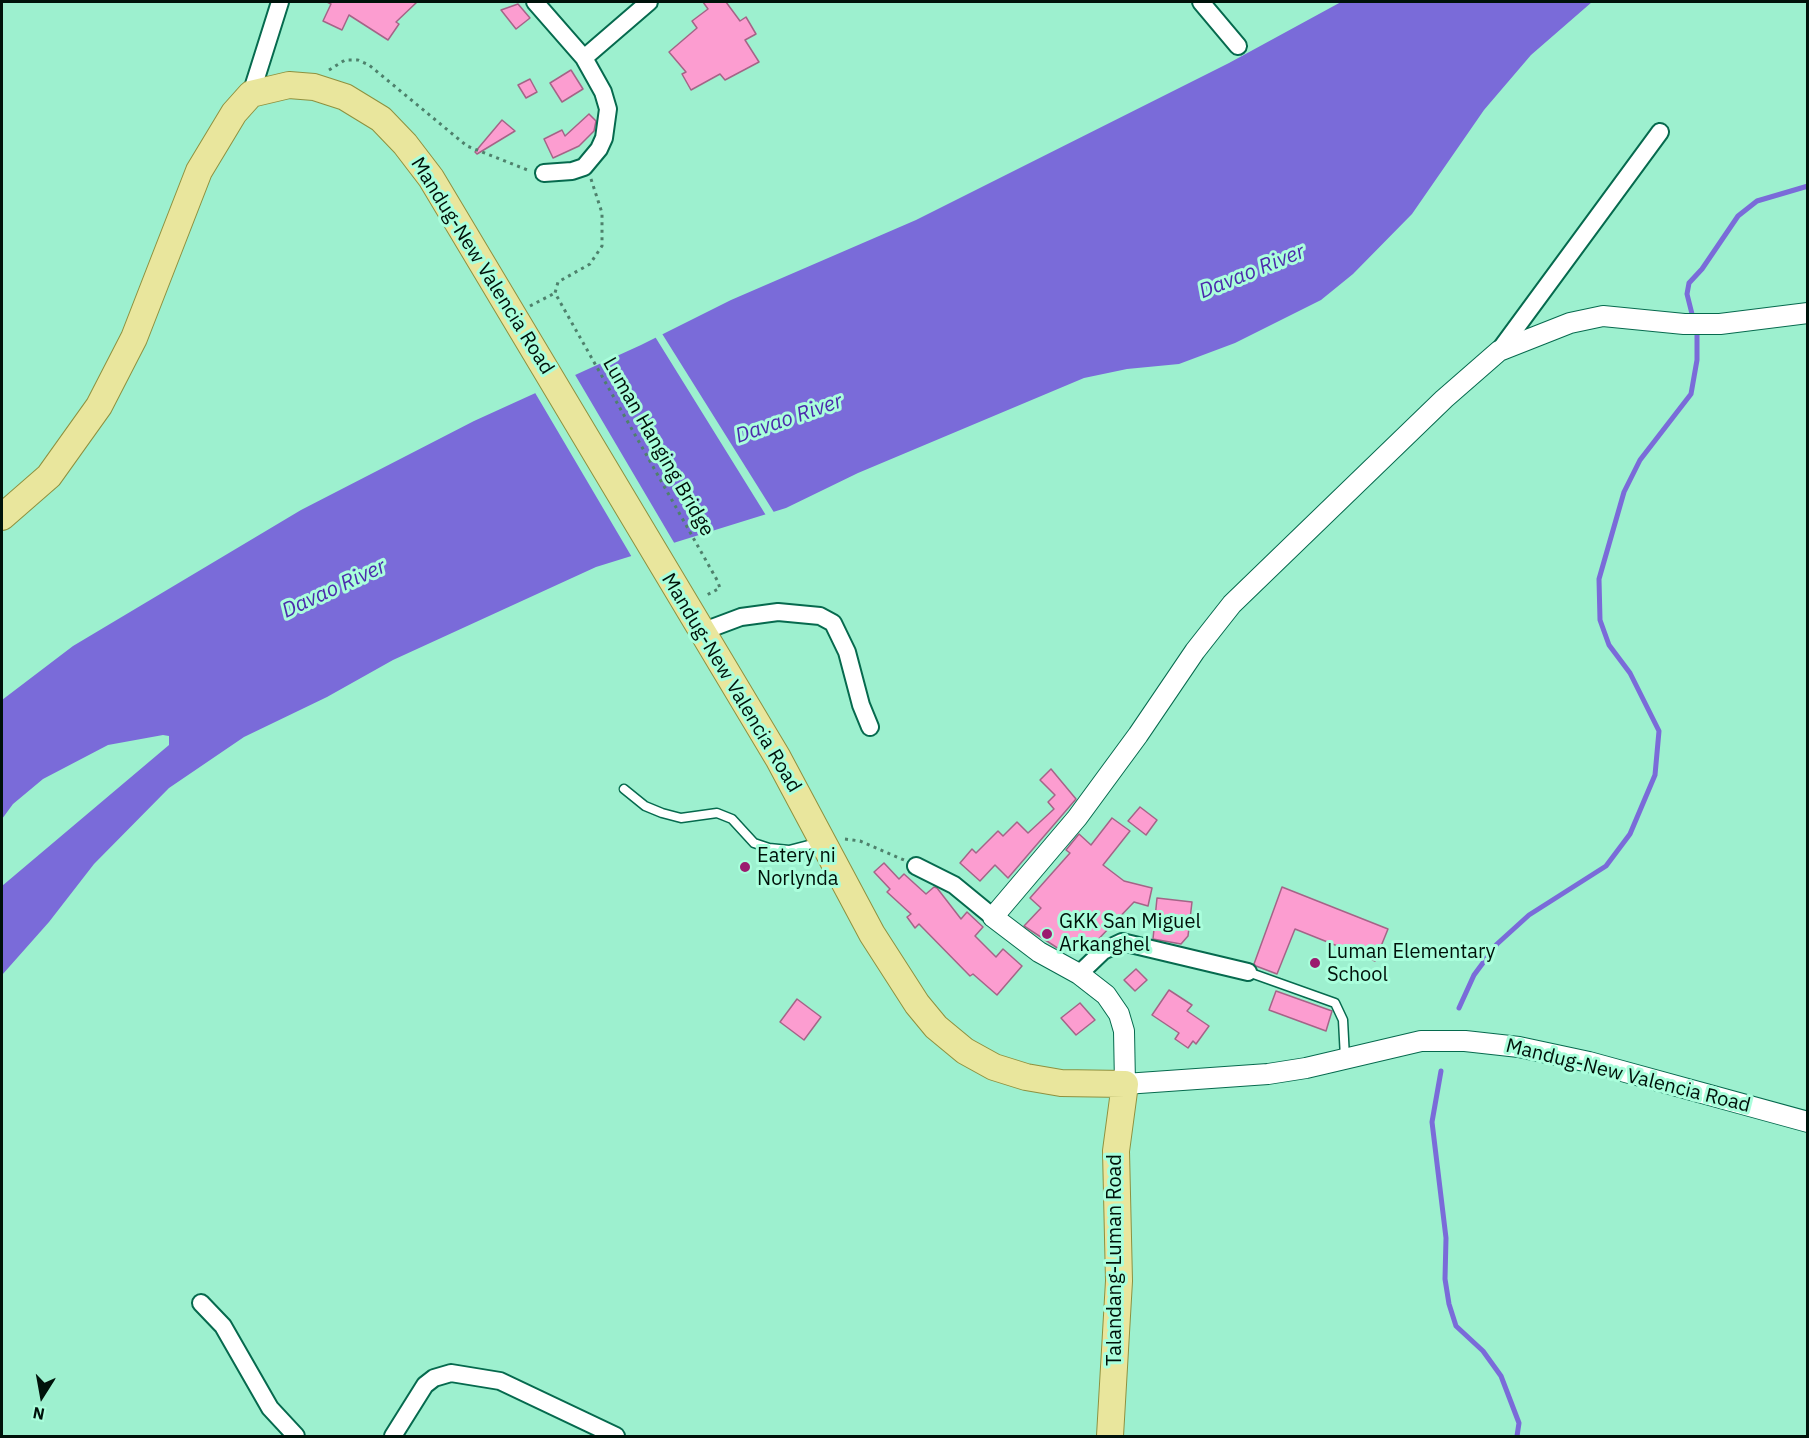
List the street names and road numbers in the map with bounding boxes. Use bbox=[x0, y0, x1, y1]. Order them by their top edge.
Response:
street label: Mandug-New Valencia Road bbox=[405, 153, 559, 379]
street label: Luman Hanging Bridge bbox=[597, 353, 719, 541]
street label: Mandug-New Valencia Road bbox=[656, 569, 806, 797]
street label: Mandug-New Valencia Road bbox=[1503, 1034, 1753, 1118]
street label: Talandang-Luman Road bbox=[1103, 1154, 1127, 1366]

